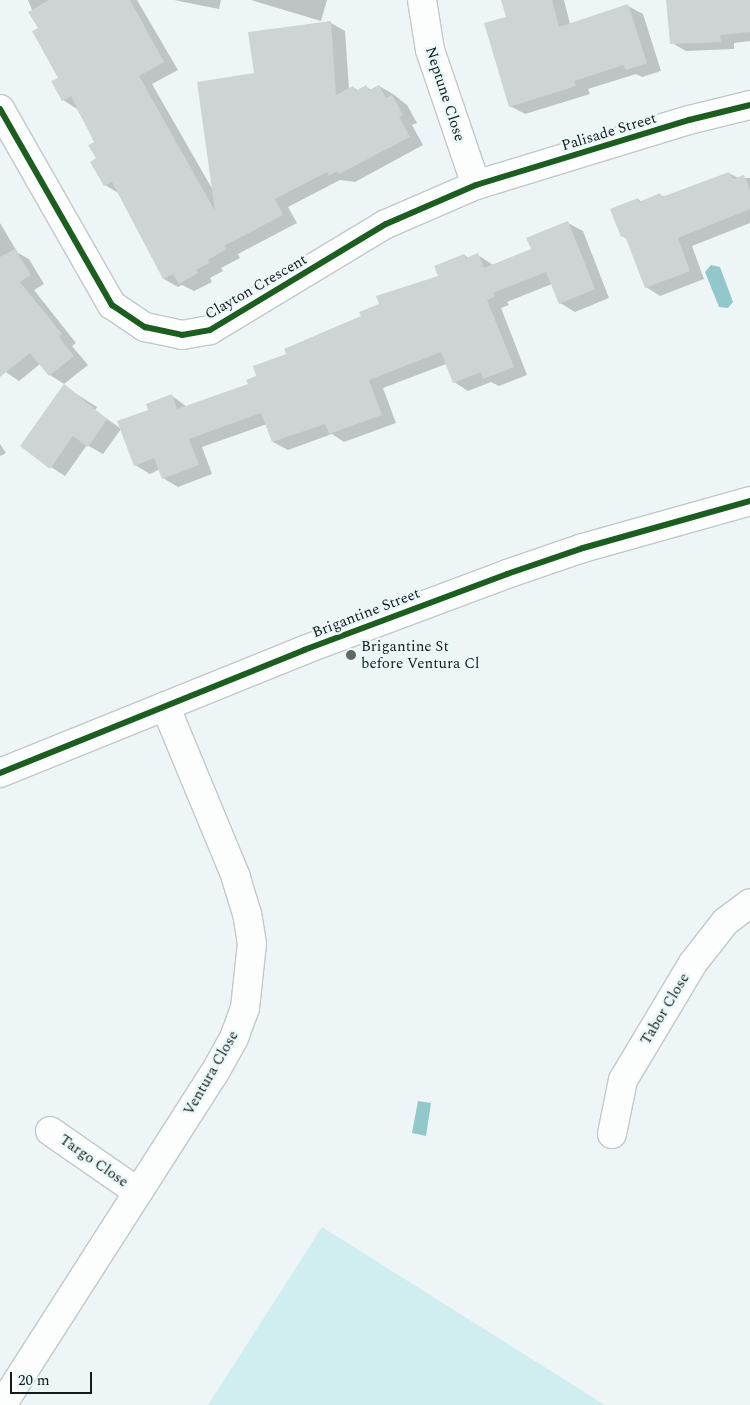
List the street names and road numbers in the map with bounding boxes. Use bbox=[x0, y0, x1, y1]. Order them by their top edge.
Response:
street label: Neptune Close bbox=[421, 44, 469, 144]
street label: Palisade Street bbox=[559, 109, 659, 155]
street label: Clayton Crescent bbox=[202, 251, 310, 323]
street label: Brigantine Street bbox=[310, 584, 422, 642]
street label: Tabor Close bbox=[637, 970, 693, 1048]
street label: Ventura Close bbox=[180, 1028, 242, 1118]
street label: Targo Close bbox=[56, 1131, 132, 1191]

